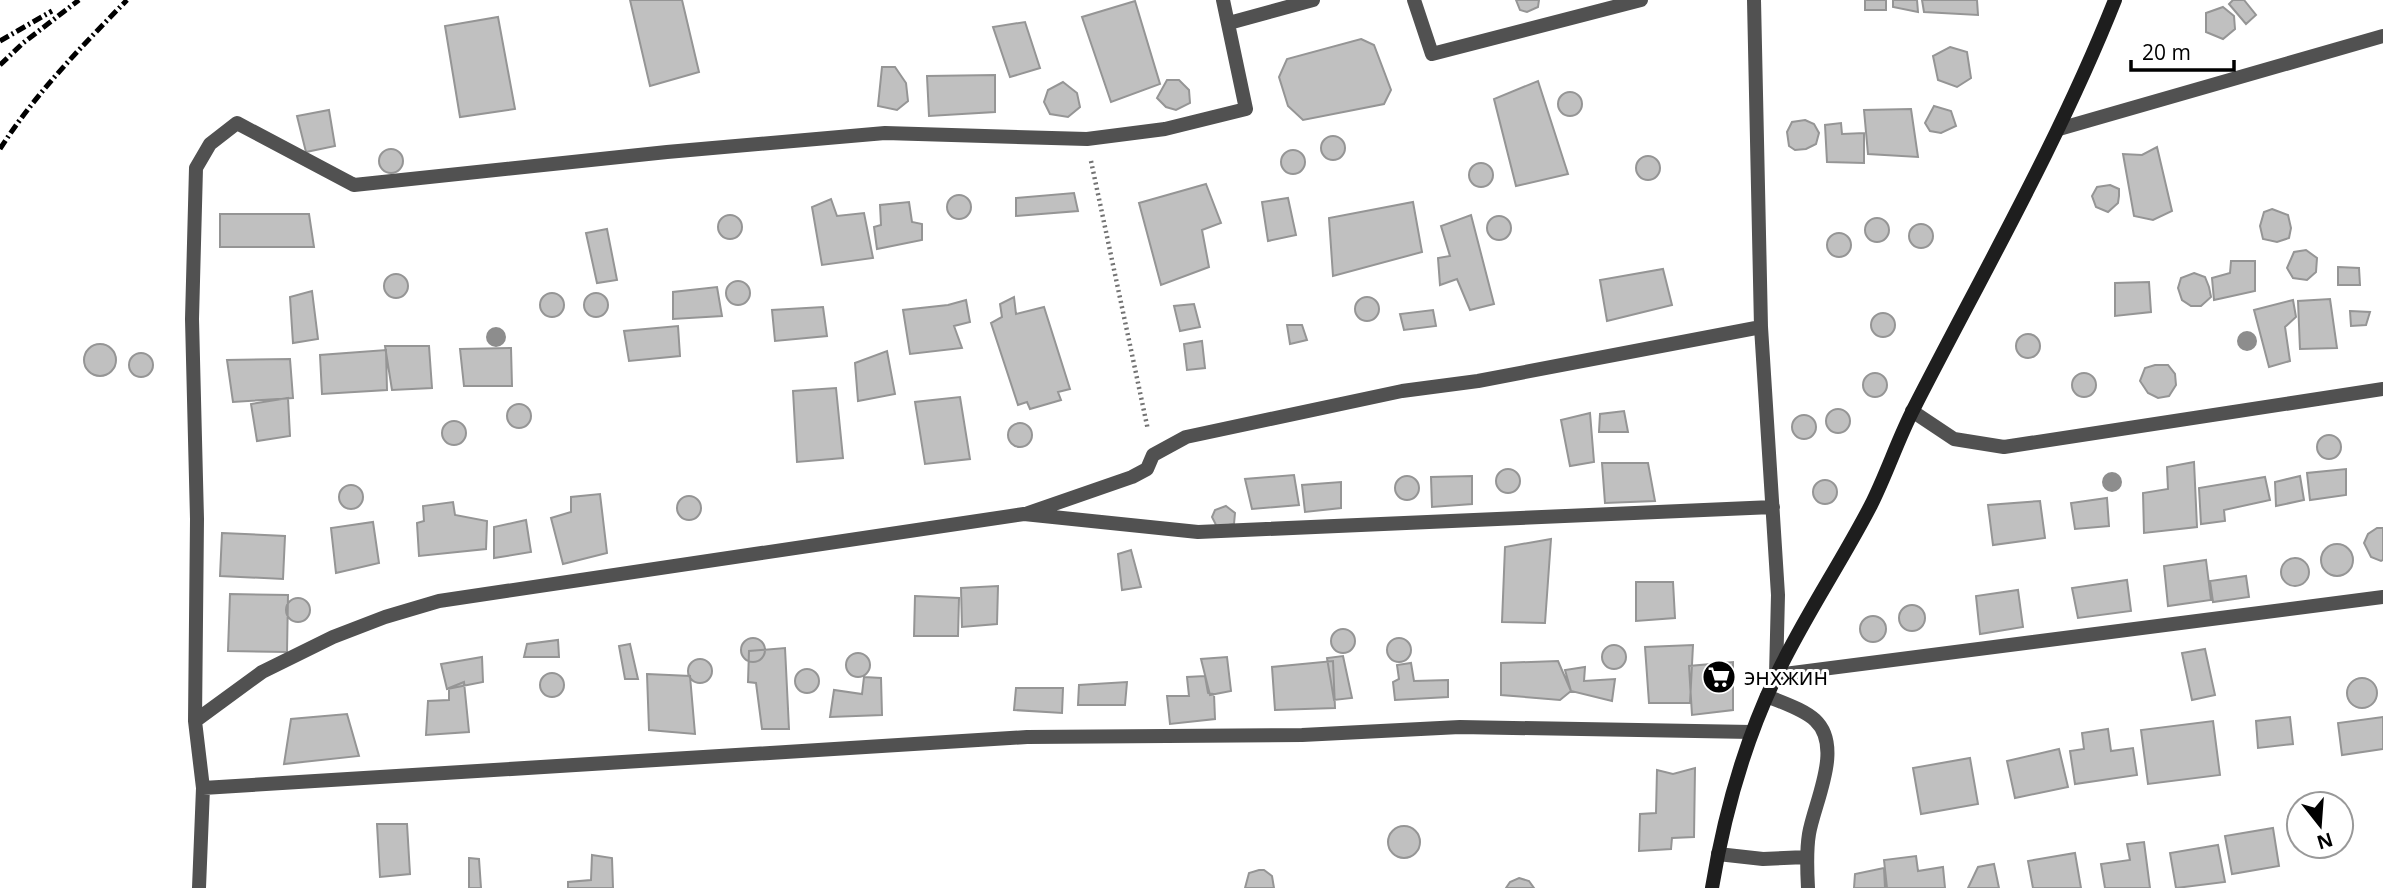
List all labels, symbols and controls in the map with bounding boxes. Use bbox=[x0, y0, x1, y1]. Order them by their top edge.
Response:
scale bar bbox=[2131, 28, 2234, 72]
text: 20 m bbox=[2142, 38, 2191, 66]
supermarket icon: энхжин bbox=[1700, 658, 1738, 696]
place label: энхжин bbox=[1744, 660, 1828, 692]
north arrow bbox=[2285, 790, 2355, 860]
text: N bbox=[2314, 827, 2336, 856]

